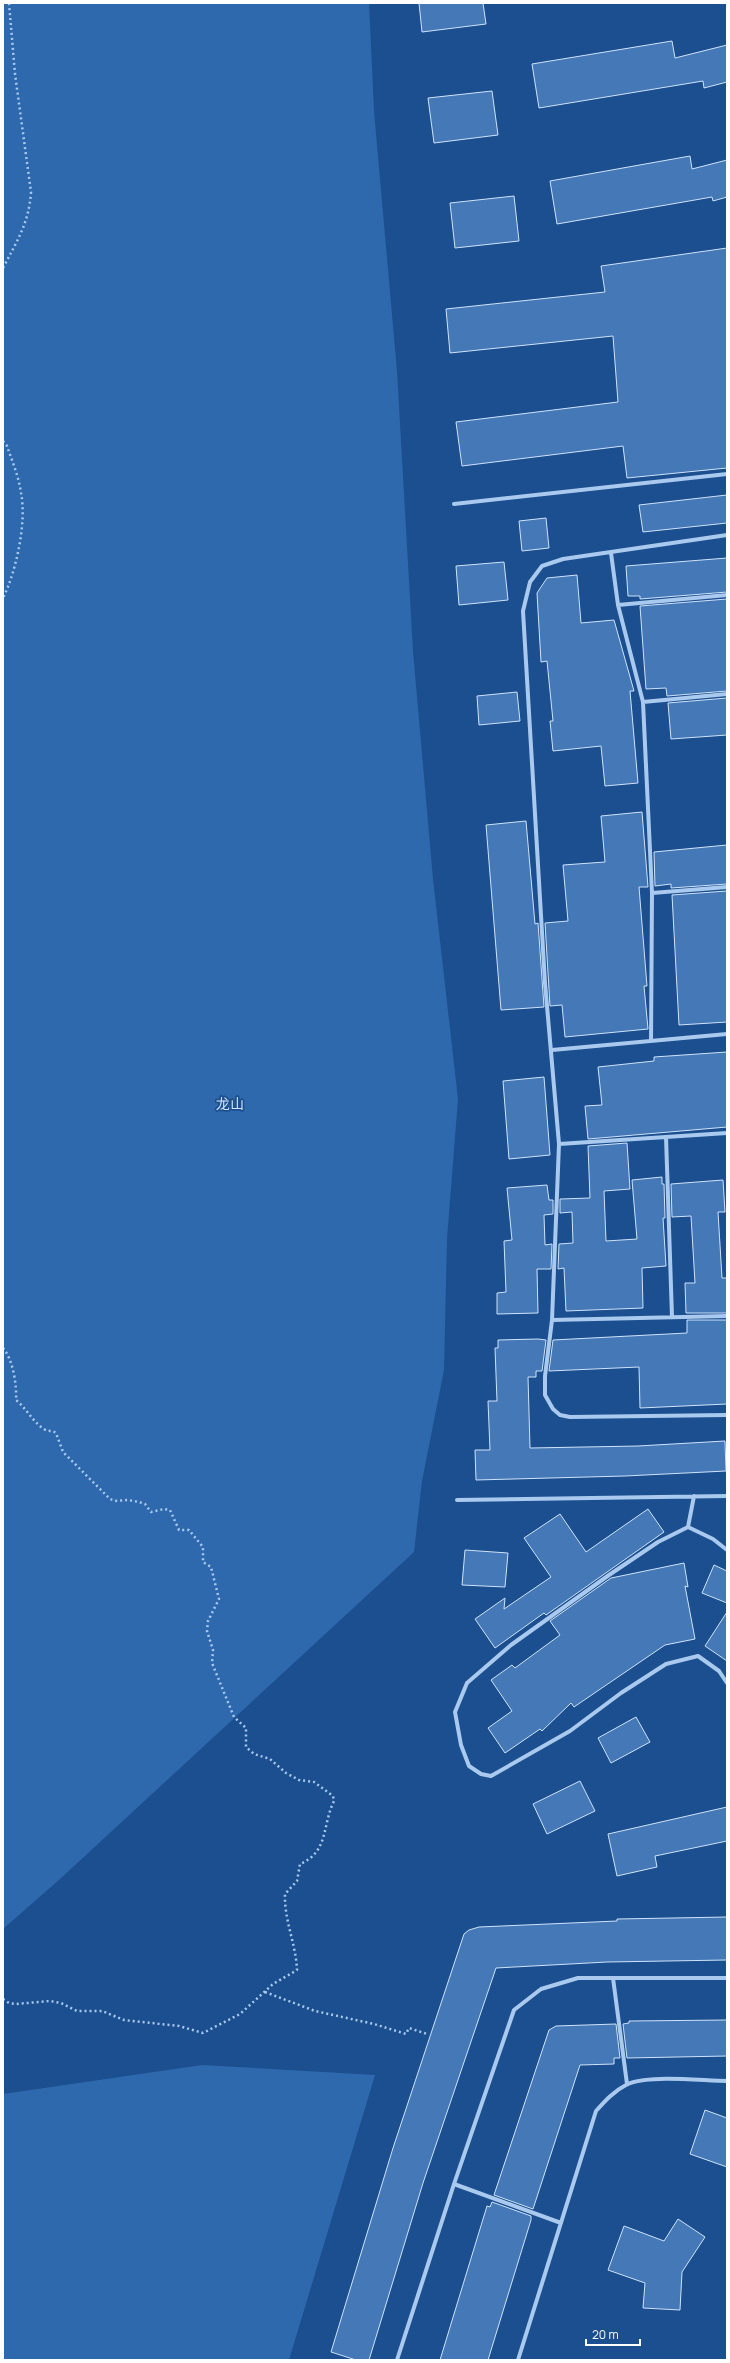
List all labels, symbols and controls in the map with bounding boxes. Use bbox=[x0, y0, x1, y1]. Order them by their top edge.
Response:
park label: 龙山 bbox=[216, 1094, 244, 1113]
scale bar bbox=[586, 2321, 640, 2347]
text: 20 m bbox=[592, 2326, 619, 2343]

